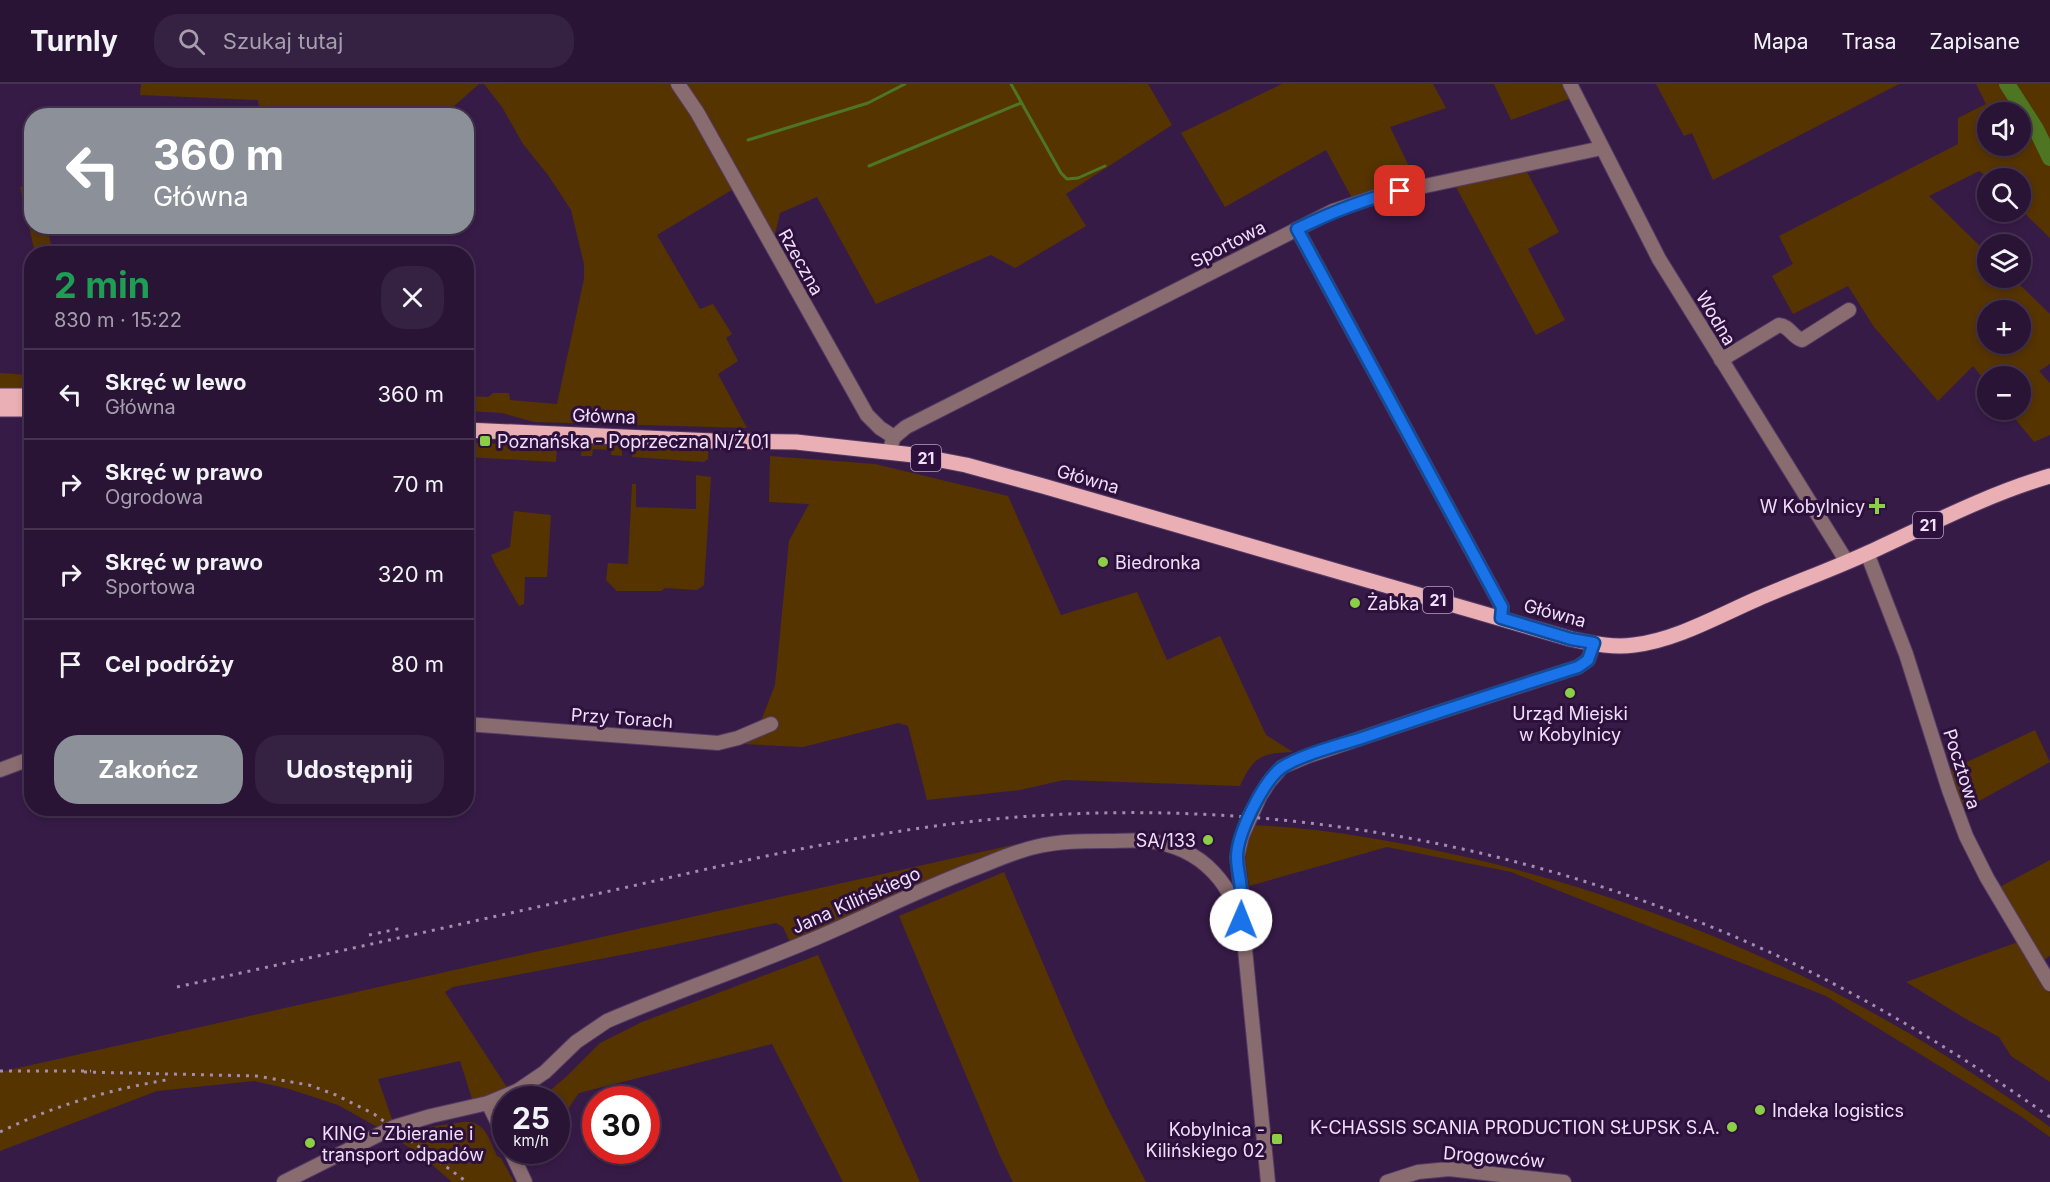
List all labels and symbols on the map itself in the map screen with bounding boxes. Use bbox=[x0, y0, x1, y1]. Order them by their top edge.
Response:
pin bbox=[1374, 165, 1425, 216]
street label: Sportowa bbox=[1187, 216, 1269, 272]
street label: Rzeczna bbox=[774, 225, 828, 299]
street label: Wodna bbox=[1692, 287, 1740, 349]
street label: Główna bbox=[572, 404, 636, 428]
place label: Poznańska - Poprzeczna N/Ż 01 bbox=[497, 430, 769, 452]
marker: Poznańska - Poprzeczna N/Ż 01 bbox=[478, 434, 492, 448]
road number: 21 bbox=[911, 445, 941, 471]
street label: Główna bbox=[1054, 460, 1122, 498]
place label: W Kobylnicy bbox=[1760, 496, 1865, 517]
marker: W Kobylnicy bbox=[1870, 499, 1884, 513]
road number: 21 bbox=[1913, 512, 1943, 538]
place label: Biedronka bbox=[1115, 552, 1201, 573]
marker: Biedronka bbox=[1096, 555, 1110, 569]
road number: 21 bbox=[1423, 587, 1453, 613]
place label: Żabka bbox=[1367, 592, 1419, 614]
street label: Główna bbox=[1522, 595, 1588, 631]
marker: Żabka bbox=[1348, 596, 1362, 610]
marker: Urząd Miejski w Kobylnicy bbox=[1563, 686, 1577, 700]
place label: Urząd Miejski w Kobylnicy bbox=[1512, 703, 1628, 745]
street label: Przy Torach bbox=[570, 704, 674, 732]
street label: Pocztowa bbox=[1939, 726, 1985, 812]
place label: SA/133 bbox=[1136, 830, 1196, 851]
marker: SA/133 bbox=[1201, 833, 1215, 847]
street label: Jana Kilińskiego bbox=[789, 862, 923, 938]
position arrow bbox=[1209, 888, 1273, 952]
speed limit sign: 30 bbox=[582, 1086, 660, 1164]
place label: Indeka logistics bbox=[1772, 1100, 1904, 1121]
marker: Indeka logistics bbox=[1753, 1103, 1767, 1117]
place label: K-CHASSIS SCANIA PRODUCTION SŁUPSK S.A. bbox=[1310, 1117, 1720, 1138]
place label: Kobylnica - Kilińskiego 02 bbox=[1145, 1119, 1265, 1161]
marker: K-CHASSIS SCANIA PRODUCTION SŁUPSK S.A. bbox=[1725, 1120, 1739, 1134]
place label: KING - Zbieranie i transport odpadów bbox=[322, 1123, 484, 1165]
marker: Kobylnica - Kilińskiego 02 bbox=[1270, 1132, 1284, 1146]
marker: KING - Zbieranie i transport odpadów bbox=[303, 1136, 317, 1150]
street label: Drogowców bbox=[1442, 1142, 1546, 1172]

